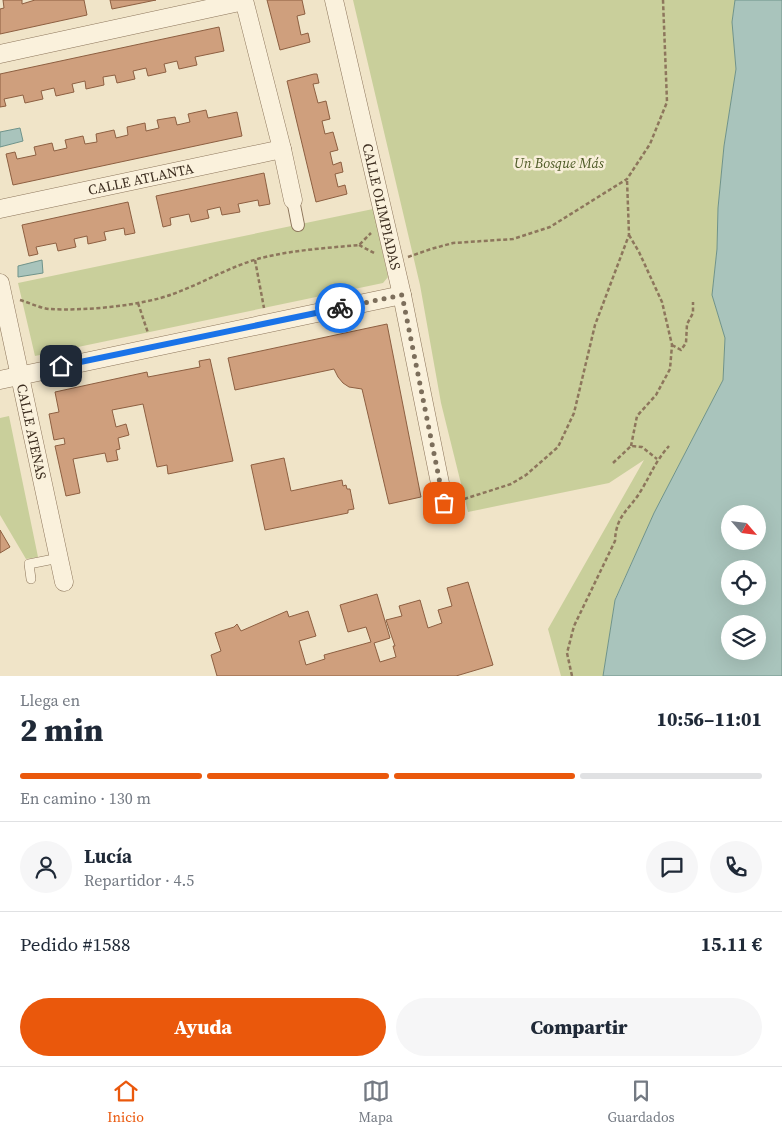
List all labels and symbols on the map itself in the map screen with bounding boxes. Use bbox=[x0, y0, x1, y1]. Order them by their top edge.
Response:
street label: CALLE OLIMPIADAS bbox=[357, 141, 406, 272]
park label: Un Bosque Más bbox=[514, 153, 605, 173]
street label: CALLE ATLANTA bbox=[86, 158, 196, 200]
courier bbox=[315, 283, 365, 333]
pin bbox=[40, 345, 82, 387]
street label: CALLE ATENAS bbox=[12, 382, 52, 481]
pin bbox=[423, 482, 465, 524]
north arrow bbox=[721, 505, 766, 550]

